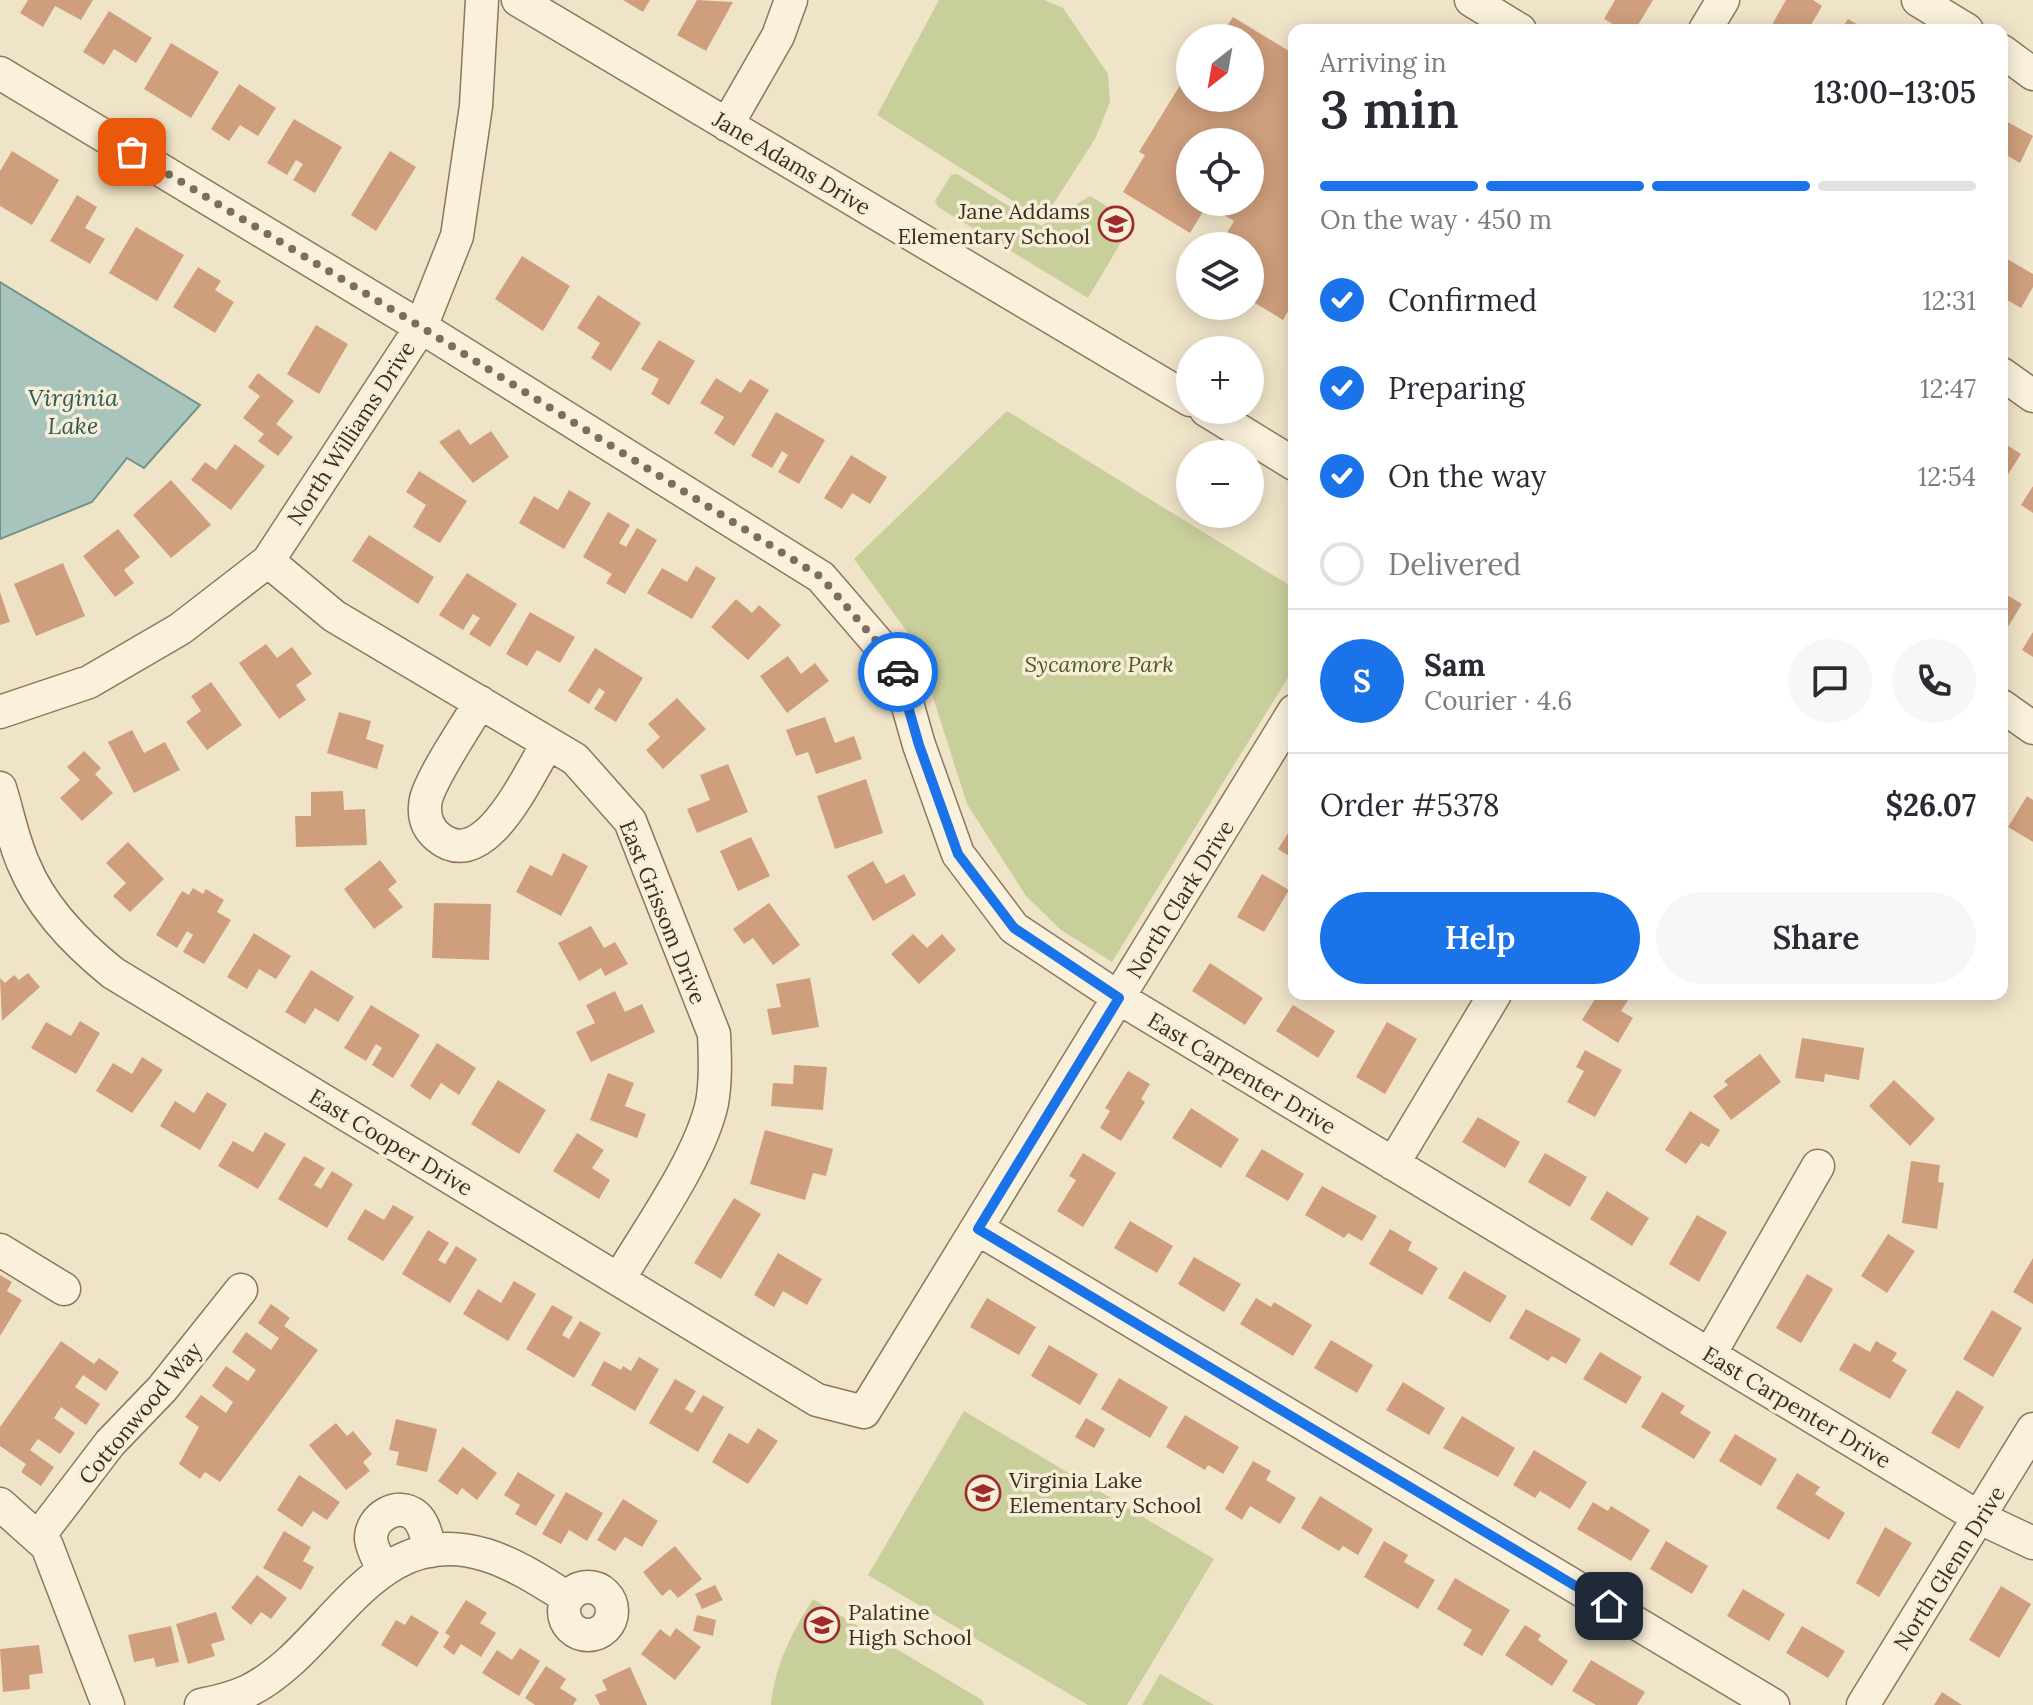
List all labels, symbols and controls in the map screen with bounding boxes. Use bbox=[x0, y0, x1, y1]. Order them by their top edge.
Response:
north arrow bbox=[1176, 24, 1264, 112]
map controls bbox=[1176, 24, 1264, 528]
text: Arriving in bbox=[1320, 46, 1447, 79]
text: 13:00–13:05 bbox=[1814, 73, 1976, 111]
text: 3 min bbox=[1320, 76, 1459, 142]
street label: Jane Adams Drive bbox=[707, 104, 876, 221]
pin bbox=[98, 118, 166, 186]
button: locate bbox=[1176, 128, 1264, 216]
icon: bag bbox=[110, 130, 154, 174]
place label: Jane Addams Elementary School bbox=[897, 197, 1090, 250]
text: On the way · 450 m bbox=[1320, 203, 1552, 236]
school or university icon: Jane Addams Elementary School bbox=[1097, 205, 1135, 243]
button: layers bbox=[1176, 232, 1264, 320]
icon: check bbox=[1320, 278, 1364, 322]
text: Confirmed bbox=[1388, 281, 1537, 319]
text: 12:31 bbox=[1922, 284, 1976, 317]
street label: North Williams Drive bbox=[281, 335, 421, 531]
button: + bbox=[1176, 336, 1264, 424]
icon: check bbox=[1320, 366, 1364, 410]
text: Preparing bbox=[1388, 369, 1525, 407]
text: 12:47 bbox=[1920, 372, 1976, 405]
water label: Virginia Lake bbox=[28, 382, 119, 441]
button: − bbox=[1176, 440, 1264, 528]
icon: check bbox=[1320, 454, 1364, 498]
text: On the way bbox=[1388, 457, 1546, 495]
text: 12:54 bbox=[1918, 460, 1976, 493]
text: Delivered bbox=[1388, 545, 1521, 583]
courier bbox=[858, 632, 938, 712]
button: chat bbox=[1788, 639, 1872, 723]
button: phone bbox=[1892, 639, 1976, 723]
text: Sam bbox=[1424, 646, 1485, 684]
icon: car bbox=[876, 650, 920, 694]
park label: Sycamore Park bbox=[1024, 650, 1174, 678]
text: S bbox=[1353, 662, 1371, 700]
text: Courier · 4.6 bbox=[1424, 684, 1572, 717]
text: Order #5378 bbox=[1320, 786, 1500, 824]
text: $26.07 bbox=[1885, 786, 1976, 824]
street label: North Clark Drive bbox=[1120, 815, 1240, 983]
street label: East Grissom Drive bbox=[613, 816, 713, 1008]
button: Help bbox=[1320, 892, 1640, 984]
button: Share bbox=[1656, 892, 1976, 984]
street label: East Carpenter Drive bbox=[1143, 1006, 1341, 1140]
street label: East Cooper Drive bbox=[304, 1082, 478, 1202]
street label: Cottonwood Way bbox=[72, 1336, 208, 1490]
street label: East Carpenter Drive bbox=[1698, 1340, 1896, 1474]
place label: Virginia Lake Elementary School bbox=[1008, 1466, 1202, 1519]
school or university icon: Virginia Lake Elementary School bbox=[964, 1474, 1002, 1512]
street label: North Glenn Drive bbox=[1887, 1480, 2011, 1655]
pin bbox=[1575, 1572, 1643, 1640]
icon: home bbox=[1587, 1584, 1631, 1628]
place label: Palatine High School bbox=[848, 1598, 972, 1651]
school or university icon: Palatine High School bbox=[803, 1606, 841, 1644]

